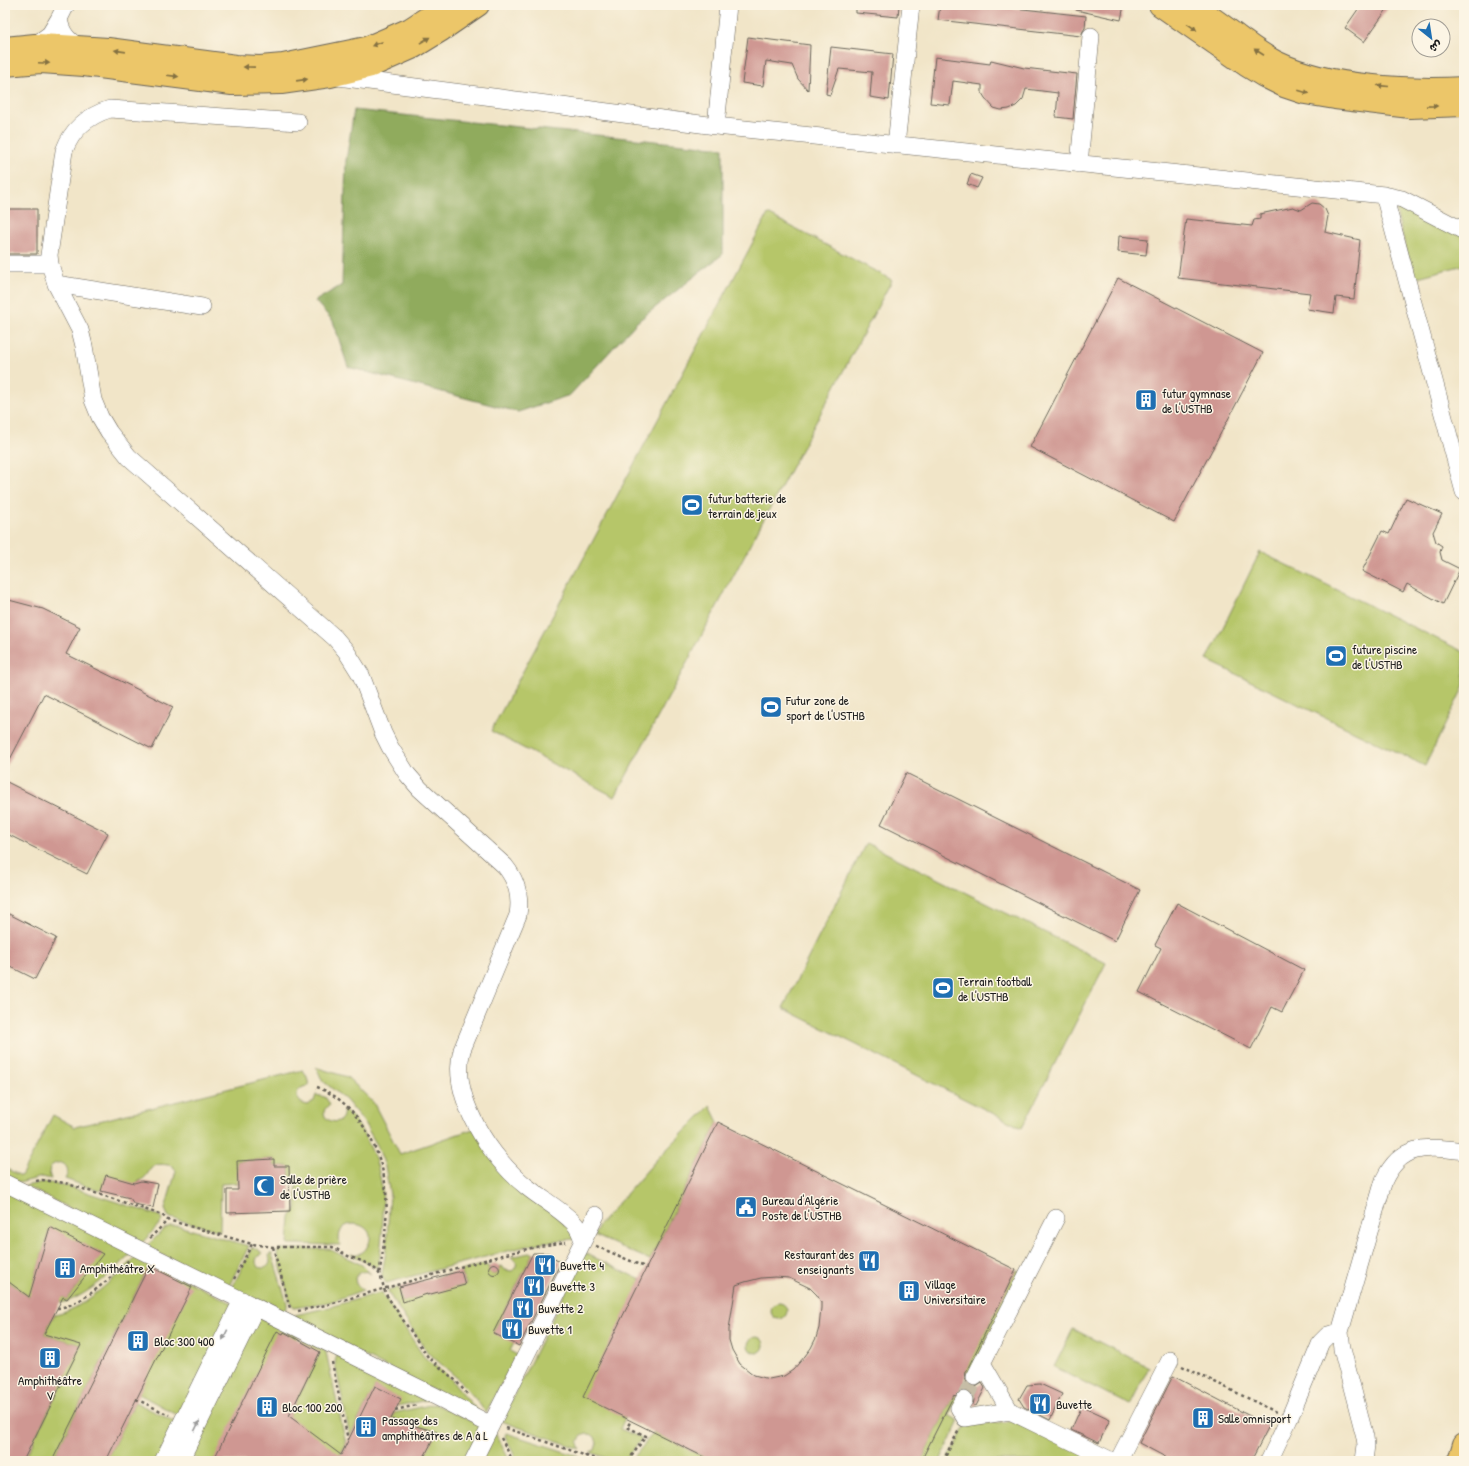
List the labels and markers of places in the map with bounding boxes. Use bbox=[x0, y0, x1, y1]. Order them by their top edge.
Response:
place label: futur gymnase de l'USTHB bbox=[1162, 384, 1231, 417]
building icon: futur gymnase de l'USTHB bbox=[1133, 387, 1159, 413]
place label: futur batterie de terrain de jeux bbox=[708, 489, 786, 522]
sports icon: futur batterie de terrain de jeux bbox=[679, 492, 705, 518]
place label: future piscine de l'USTHB bbox=[1352, 640, 1417, 673]
sports icon: future piscine de l'USTHB bbox=[1323, 643, 1349, 669]
place label: Futur zone de sport de l'USTHB bbox=[785, 691, 865, 724]
sports icon: Futur zone de sport de l'USTHB bbox=[758, 694, 784, 720]
place label: Terrain football de l'USTHB bbox=[958, 972, 1032, 1005]
sports icon: Terrain football de l'USTHB bbox=[930, 975, 956, 1001]
place label: Salle de prière de l'USTHB bbox=[280, 1170, 347, 1203]
mosque icon: Salle de prière de l'USTHB bbox=[251, 1173, 277, 1199]
place label: Bureau d'Algérie Poste de l'USTHB bbox=[762, 1191, 842, 1224]
public building icon: Bureau d'Algérie Poste de l'USTHB bbox=[733, 1194, 759, 1220]
place label: Restaurant des enseignants bbox=[784, 1245, 854, 1278]
restaurant icon: Restaurant des enseignants bbox=[856, 1248, 882, 1274]
restaurant icon: Buvette 4 bbox=[532, 1252, 558, 1278]
building icon: Amphithéâtre X bbox=[52, 1255, 78, 1281]
place label: Buvette 4 bbox=[560, 1256, 604, 1274]
place label: Amphithéâtre X bbox=[80, 1259, 155, 1277]
restaurant icon: Buvette 3 bbox=[521, 1273, 547, 1299]
place label: Village Universitaire bbox=[924, 1275, 986, 1308]
place label: Buvette 3 bbox=[550, 1277, 595, 1295]
building icon: Village Universitaire bbox=[896, 1278, 922, 1304]
restaurant icon: Buvette 2 bbox=[510, 1295, 536, 1321]
place label: Buvette 2 bbox=[538, 1299, 583, 1317]
restaurant icon: Buvette 1 bbox=[499, 1316, 525, 1342]
place label: Buvette 1 bbox=[528, 1320, 572, 1338]
building icon: Bloc 300 400 bbox=[125, 1328, 151, 1354]
place label: Bloc 300 400 bbox=[154, 1332, 214, 1350]
building icon: Amphithéâtre V bbox=[37, 1345, 63, 1371]
place label: Amphithéâtre V bbox=[18, 1371, 82, 1404]
restaurant icon: Buvette bbox=[1027, 1391, 1053, 1417]
building icon: Bloc 100 200 bbox=[254, 1394, 280, 1420]
place label: Buvette bbox=[1056, 1395, 1092, 1413]
place label: Bloc 100 200 bbox=[282, 1398, 343, 1416]
building icon: Salle omnisport bbox=[1190, 1405, 1216, 1431]
place label: Salle omnisport bbox=[1218, 1409, 1292, 1427]
place label: Passage des amphithéâtres de A à L bbox=[382, 1411, 488, 1444]
building icon: Passage des amphithéâtres de A à L bbox=[353, 1414, 379, 1440]

